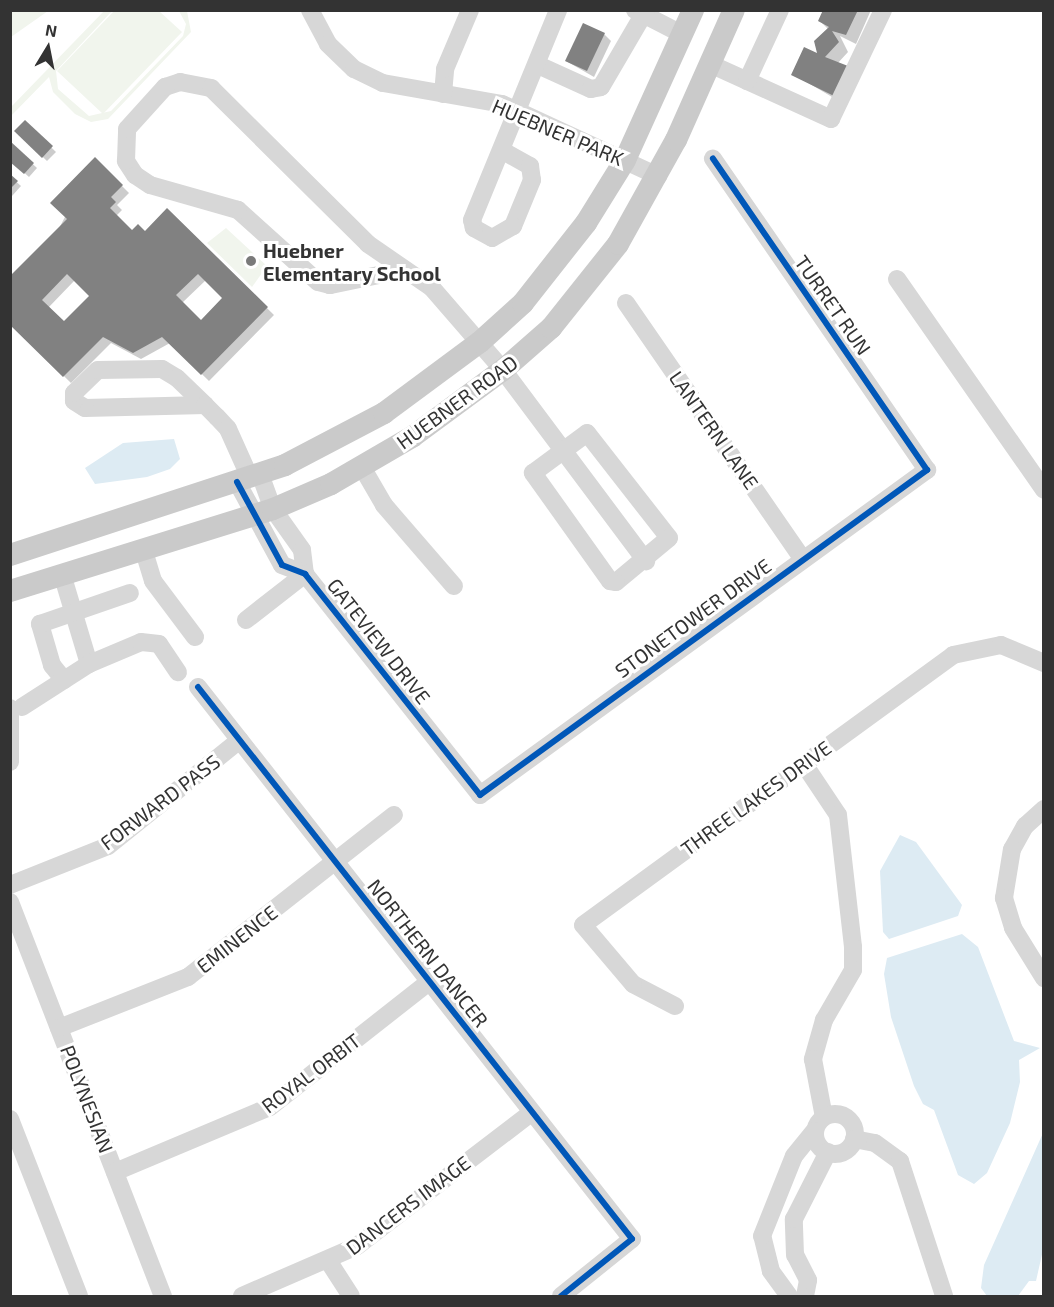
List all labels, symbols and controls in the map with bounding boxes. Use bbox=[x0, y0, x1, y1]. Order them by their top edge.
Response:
north arrow bbox=[18, 18, 78, 78]
text: N bbox=[44, 19, 59, 40]
street label: HUEBNER PARK bbox=[489, 94, 627, 170]
place label: Huebner Elementary School bbox=[263, 238, 441, 285]
street label: TURRET RUN bbox=[790, 250, 876, 360]
marker: Huebner Elementary School bbox=[244, 254, 258, 268]
street label: HUEBNER ROAD bbox=[392, 350, 522, 454]
street label: LANTERN LANE bbox=[664, 366, 764, 494]
street label: STONETOWER DRIVE bbox=[610, 553, 776, 683]
street label: GATEVIEW DRIVE bbox=[322, 573, 436, 709]
street label: THREE LAKES DRIVE bbox=[676, 735, 836, 861]
street label: FORWARD PASS bbox=[96, 749, 224, 855]
street label: NORTHERN DANCER bbox=[363, 874, 493, 1032]
street label: EMINENCE bbox=[192, 900, 282, 978]
street label: ROYAL ORBIT bbox=[257, 1028, 365, 1118]
street label: POLYNESIAN bbox=[55, 1042, 119, 1156]
street label: DANCERS IMAGE bbox=[341, 1150, 475, 1260]

